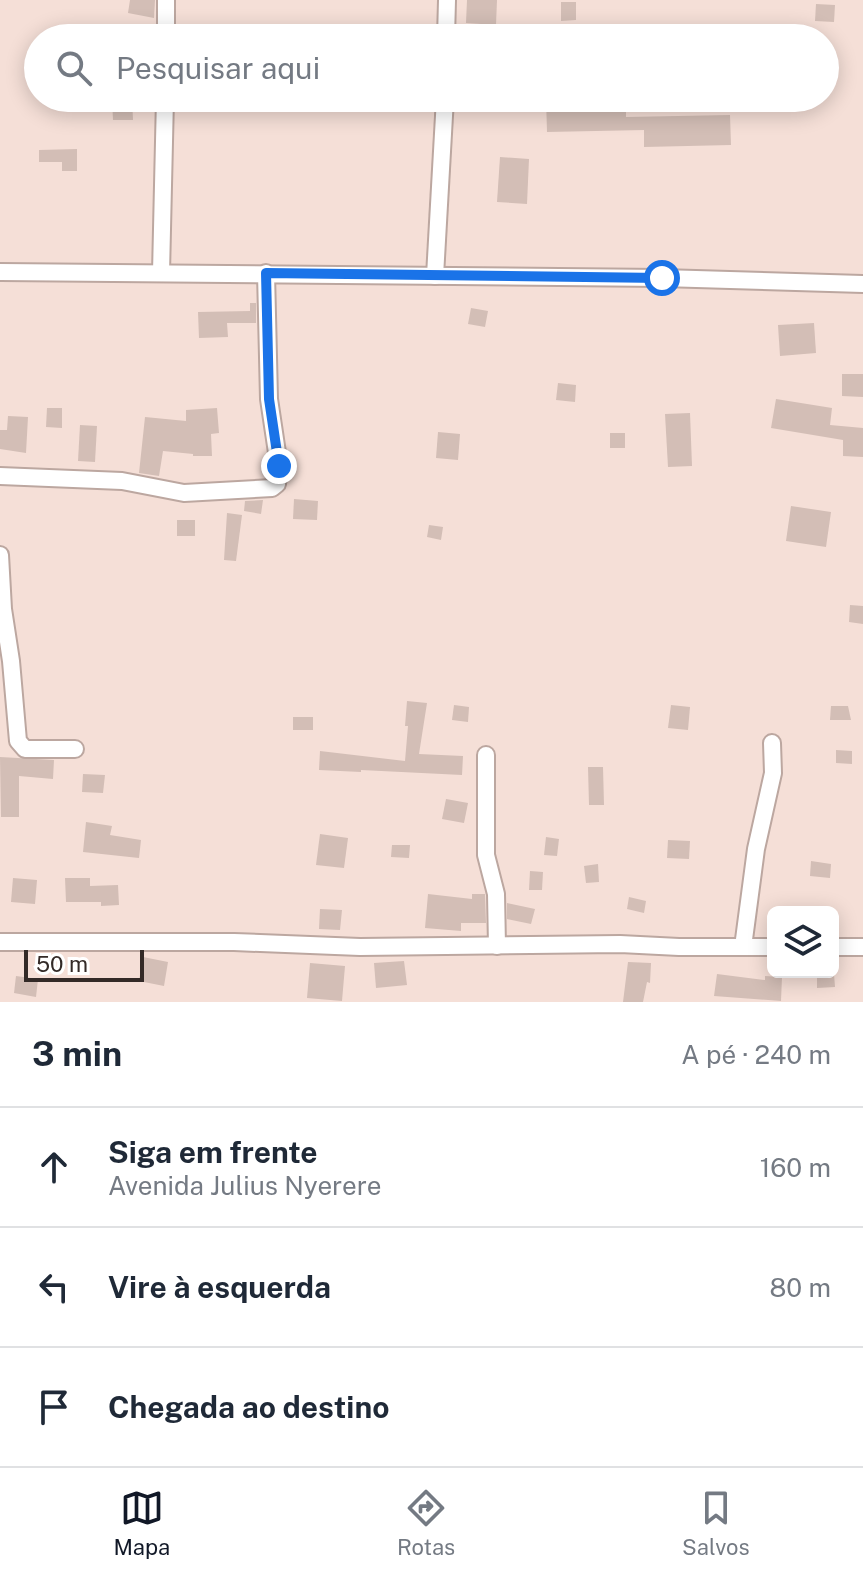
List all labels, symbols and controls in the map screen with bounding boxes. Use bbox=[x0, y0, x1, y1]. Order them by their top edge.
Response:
search box bbox=[24, 24, 839, 112]
icon: search bbox=[52, 46, 96, 90]
text: Pesquisar aqui bbox=[116, 50, 320, 86]
route start bbox=[644, 260, 680, 296]
route end bbox=[261, 448, 297, 484]
map controls bbox=[767, 906, 839, 978]
button: layers bbox=[767, 906, 839, 978]
scale bar bbox=[24, 946, 144, 982]
text: 50 m bbox=[36, 951, 88, 977]
text: 3 min bbox=[32, 1034, 122, 1074]
text: A pé · 240 m bbox=[681, 1039, 831, 1070]
text: Siga em frente bbox=[108, 1134, 318, 1170]
icon: ahead bbox=[32, 1145, 76, 1189]
text: 160 m bbox=[760, 1152, 831, 1183]
text: Avenida Julius Nyerere bbox=[108, 1170, 382, 1201]
icon: left bbox=[32, 1265, 76, 1309]
text: Vire à esquerda bbox=[108, 1269, 331, 1305]
text: 80 m bbox=[770, 1272, 831, 1303]
icon: arrive bbox=[32, 1385, 76, 1429]
text: Chegada ao destino bbox=[108, 1389, 389, 1425]
tab: Mapa bbox=[113, 1486, 170, 1560]
tab: Rotas bbox=[397, 1486, 455, 1560]
tab: Salvos bbox=[682, 1486, 750, 1560]

